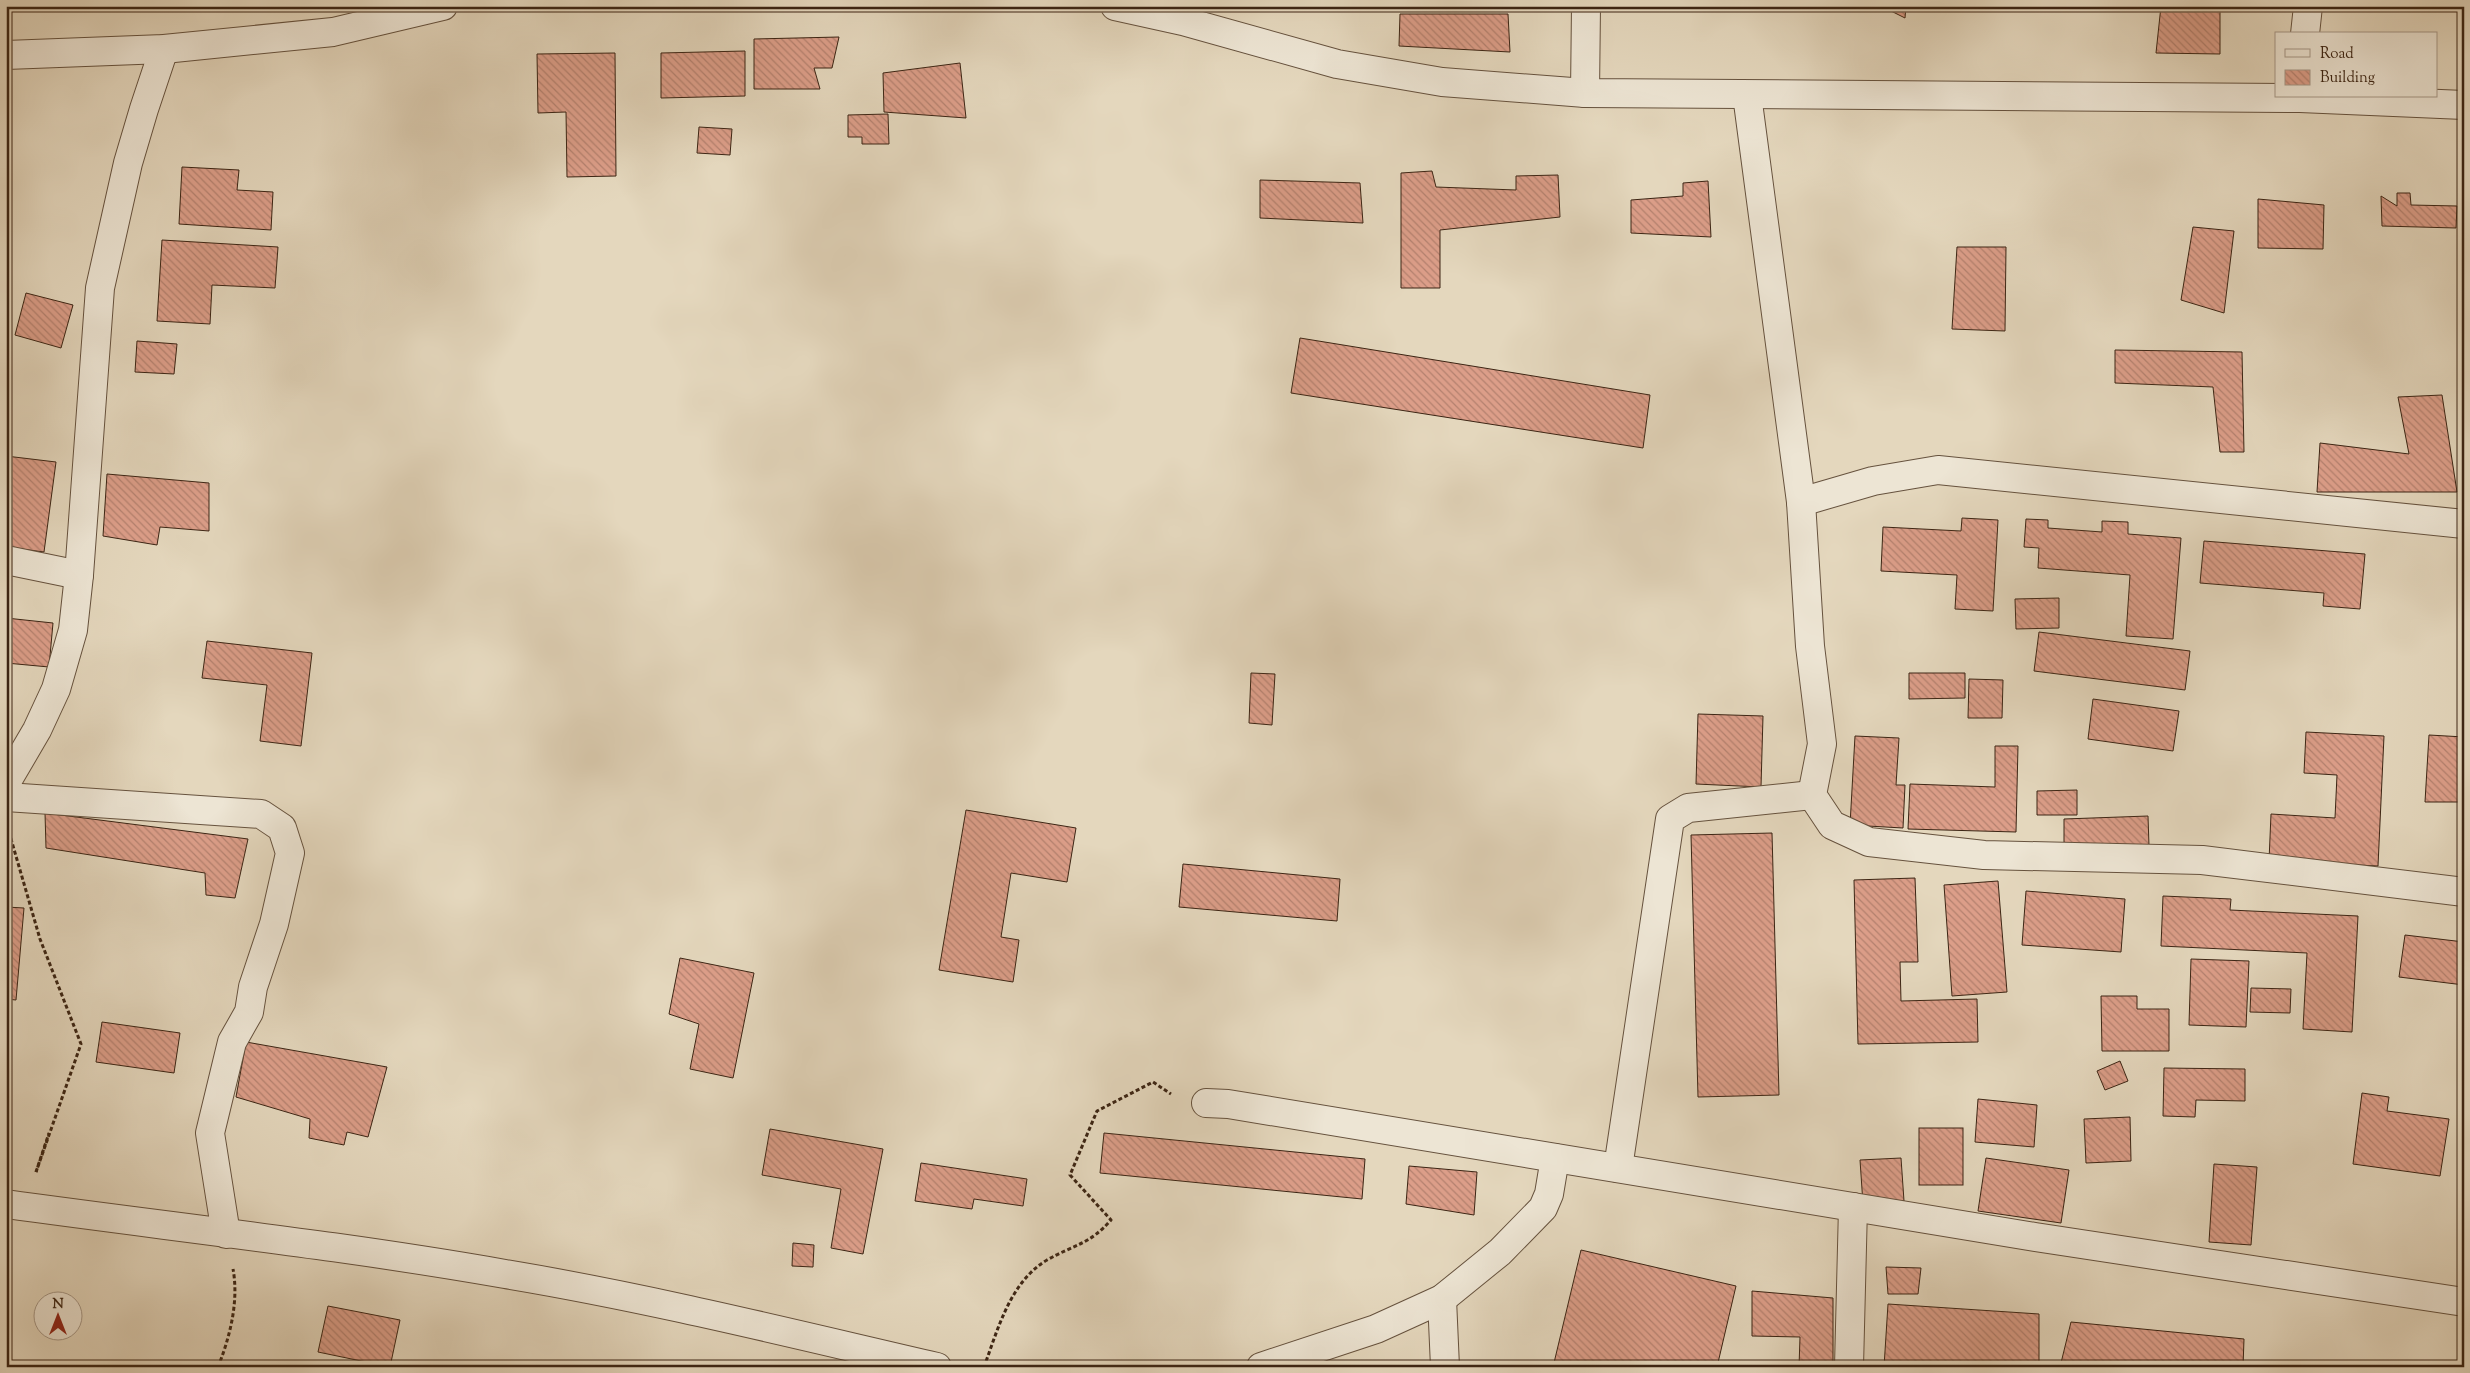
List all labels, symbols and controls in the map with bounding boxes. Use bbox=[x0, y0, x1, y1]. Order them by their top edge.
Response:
legend bbox=[2275, 32, 2438, 98]
text: Road bbox=[2320, 44, 2354, 65]
text: Building bbox=[2320, 68, 2375, 89]
north arrow bbox=[32, 1290, 82, 1340]
text: N bbox=[52, 1295, 64, 1315]

